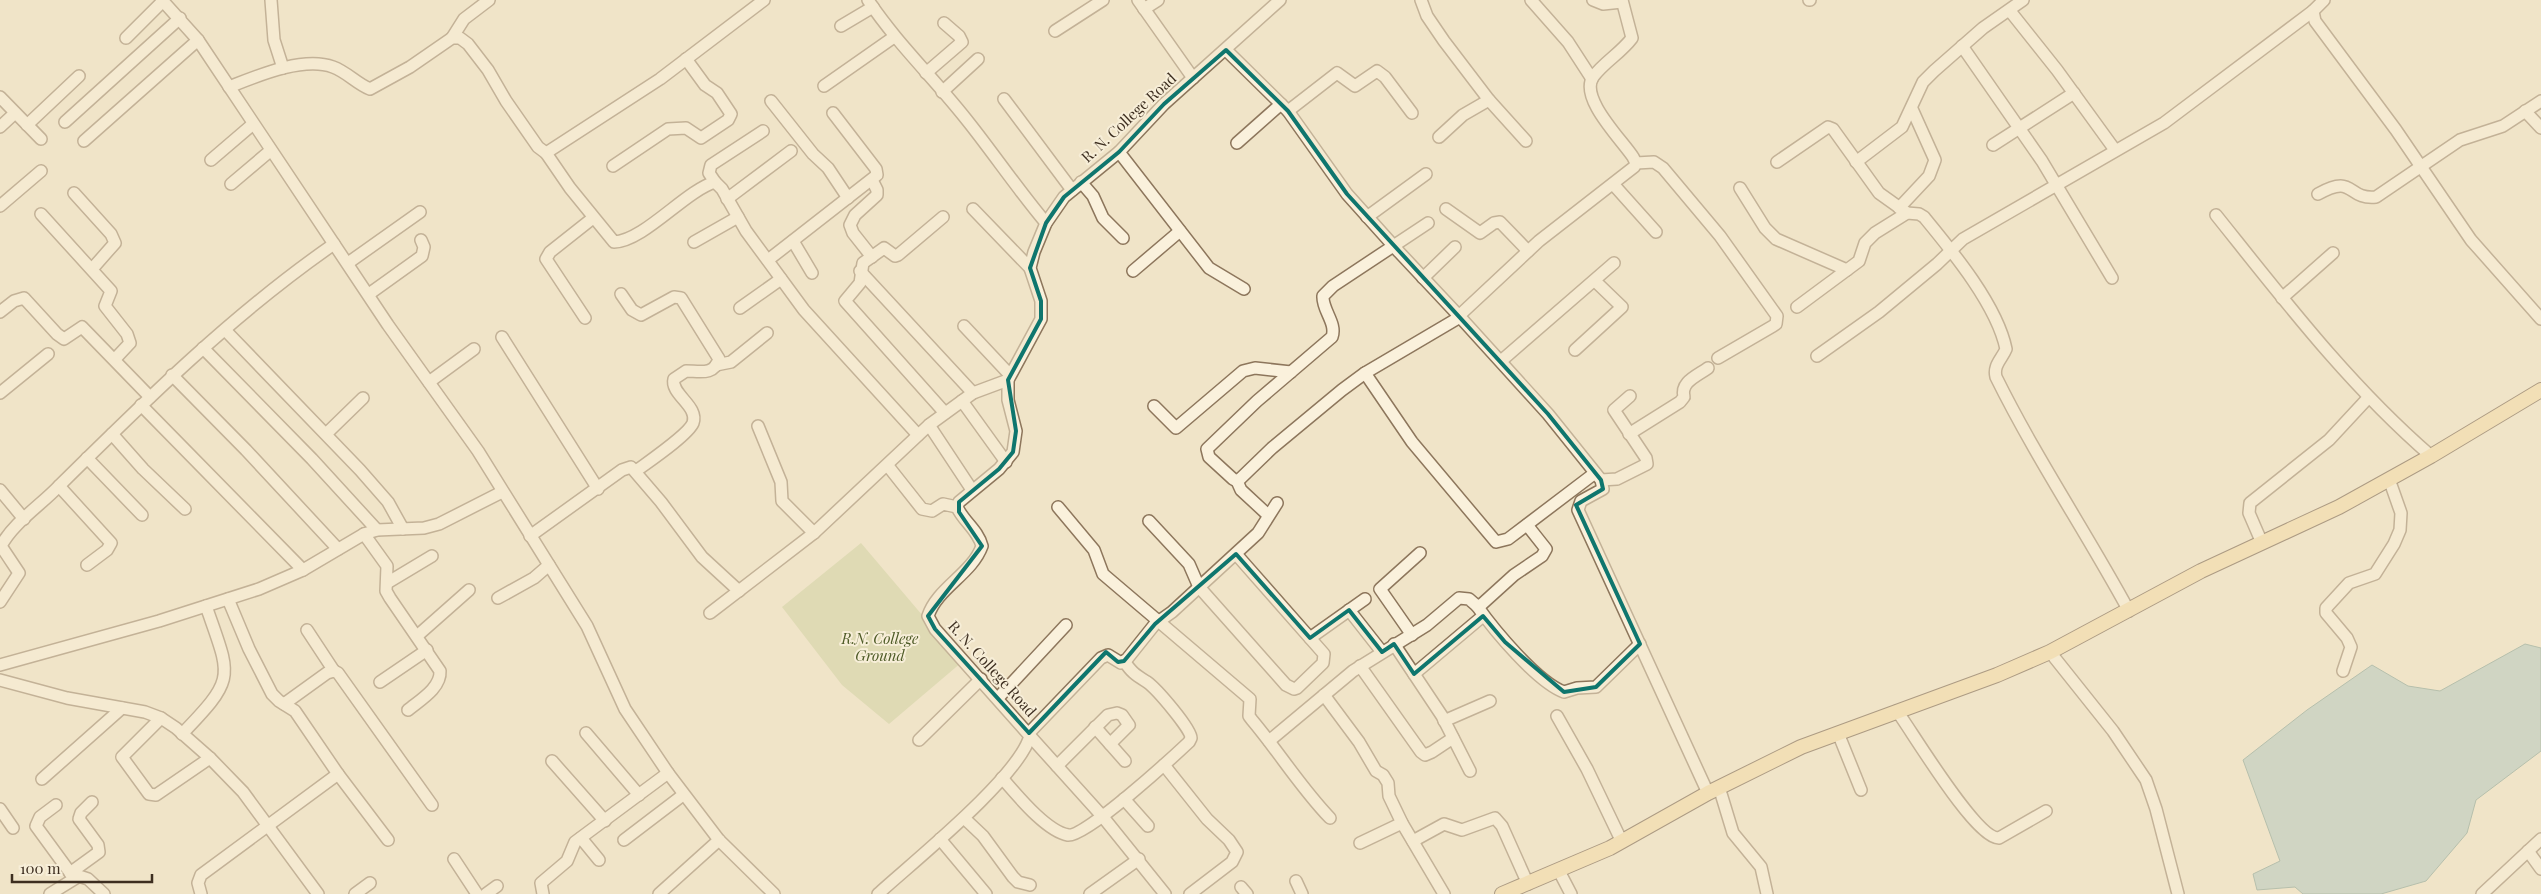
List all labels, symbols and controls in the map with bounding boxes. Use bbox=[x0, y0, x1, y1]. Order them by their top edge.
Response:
street label: R. N. College Road bbox=[1077, 68, 1180, 166]
street label: R. N. College Road bbox=[944, 616, 1041, 721]
park label: R.N. College Ground bbox=[840, 628, 919, 665]
scale bar bbox=[12, 852, 152, 884]
text: 100 m bbox=[20, 858, 61, 878]

